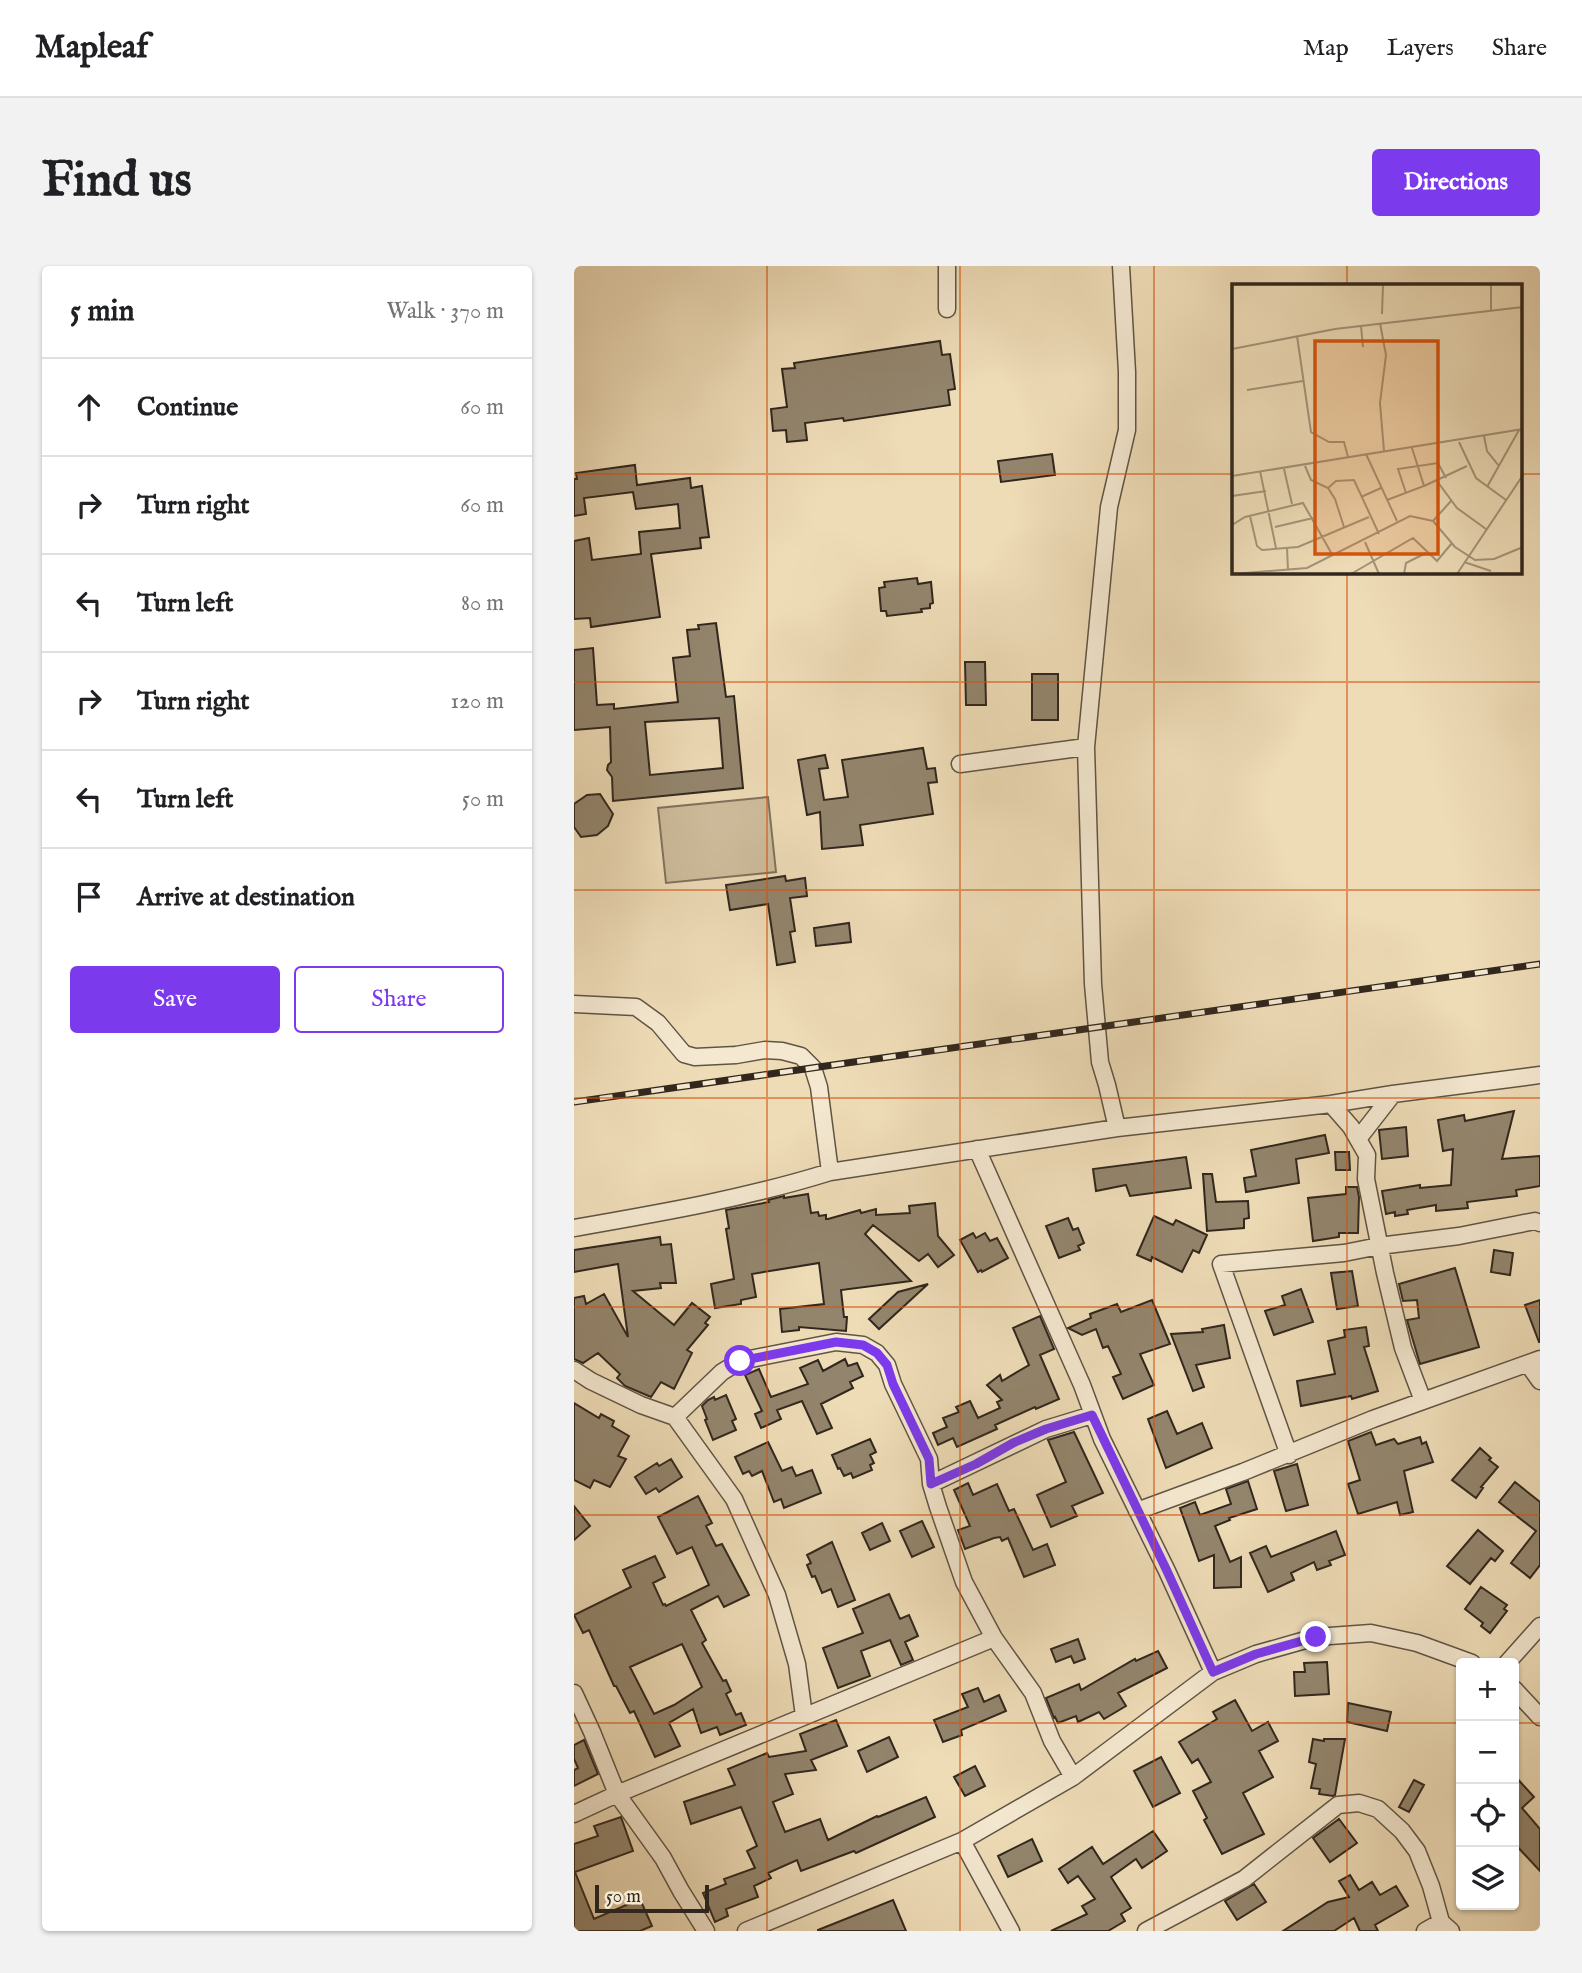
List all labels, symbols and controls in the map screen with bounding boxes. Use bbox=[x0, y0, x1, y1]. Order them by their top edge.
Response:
text: Mapleaf bbox=[35, 27, 148, 69]
text: Map bbox=[1303, 33, 1349, 64]
text: Layers bbox=[1387, 33, 1454, 64]
text: Share bbox=[1492, 33, 1547, 64]
button: Directions bbox=[1372, 149, 1540, 216]
text: Find us bbox=[42, 151, 192, 213]
inset map bbox=[1232, 284, 1522, 574]
text: 5 min bbox=[70, 293, 135, 331]
text: Walk · 370 m bbox=[386, 297, 504, 326]
icon: ahead bbox=[70, 388, 108, 426]
text: Continue bbox=[137, 391, 238, 424]
text: 60 m bbox=[460, 393, 504, 422]
icon: right bbox=[70, 486, 108, 524]
text: Turn right bbox=[137, 489, 250, 522]
text: 60 m bbox=[460, 491, 504, 520]
icon: left bbox=[70, 584, 108, 622]
text: Turn left bbox=[137, 587, 234, 620]
text: 80 m bbox=[461, 589, 504, 618]
icon: right bbox=[70, 682, 108, 720]
text: Turn right bbox=[137, 685, 250, 718]
text: 120 m bbox=[451, 687, 504, 716]
icon: left bbox=[70, 780, 108, 818]
text: Turn left bbox=[137, 783, 234, 816]
text: 50 m bbox=[462, 785, 504, 814]
icon: arrive bbox=[70, 878, 108, 916]
text: Arrive at destination bbox=[137, 881, 355, 914]
button: Save bbox=[70, 966, 280, 1033]
button: Share bbox=[294, 966, 504, 1033]
route start bbox=[724, 1345, 755, 1376]
route end bbox=[1300, 1621, 1331, 1652]
map controls bbox=[1456, 1658, 1519, 1910]
button: + bbox=[1456, 1658, 1519, 1721]
button: − bbox=[1456, 1721, 1519, 1784]
button: locate bbox=[1456, 1784, 1519, 1847]
button: layers bbox=[1456, 1847, 1519, 1910]
scale bar bbox=[595, 1882, 709, 1914]
text: 50 m bbox=[606, 1885, 641, 1909]

